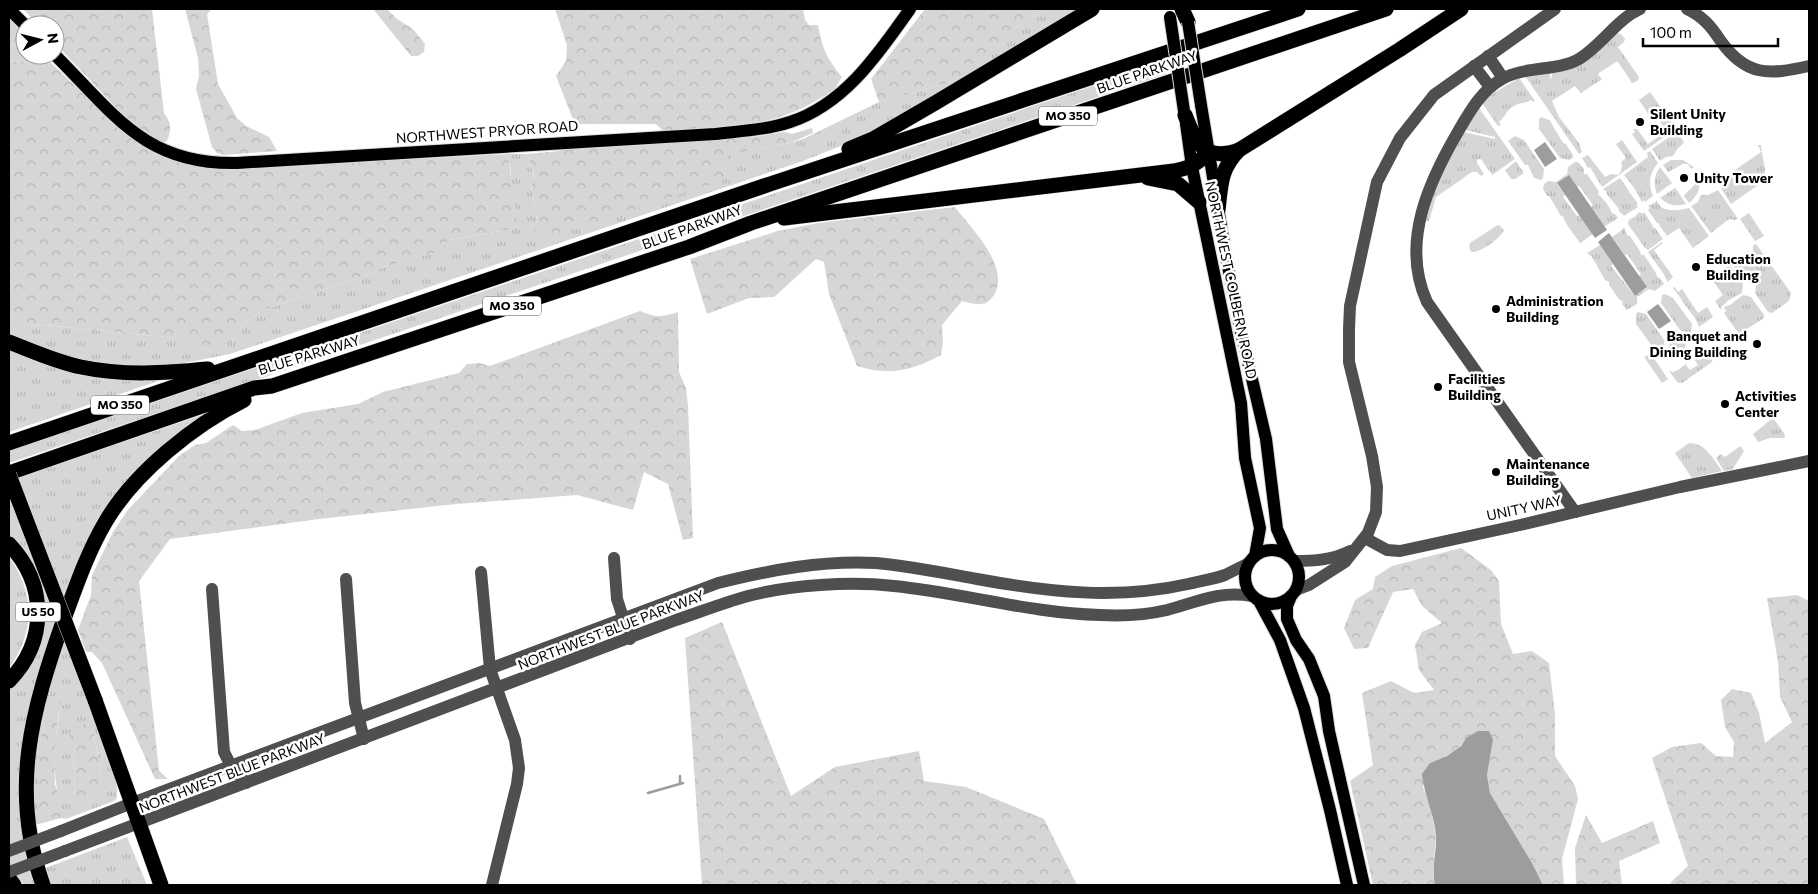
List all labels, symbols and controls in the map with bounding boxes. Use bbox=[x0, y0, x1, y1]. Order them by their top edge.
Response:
north arrow bbox=[15, 15, 65, 65]
scale bar bbox=[1643, 15, 1778, 47]
text: 100 m bbox=[1650, 23, 1692, 41]
text: N bbox=[44, 32, 62, 45]
street label: BLUE PARKWAY bbox=[1094, 46, 1199, 97]
place label: Silent Unity Building bbox=[1650, 105, 1726, 138]
road number: MO 350 bbox=[1039, 106, 1097, 125]
marker: Silent Unity Building bbox=[1634, 116, 1646, 128]
street label: NORTHWEST PRYOR ROAD bbox=[395, 117, 579, 146]
place label: Unity Tower bbox=[1694, 169, 1773, 186]
marker: Unity Tower bbox=[1678, 172, 1690, 184]
street label: NORTHWEST COLBERN ROAD bbox=[1202, 179, 1261, 380]
street label: BLUE PARKWAY bbox=[639, 201, 744, 253]
place label: Education Building bbox=[1706, 250, 1771, 283]
marker: Education Building bbox=[1690, 261, 1702, 273]
place label: Administration Building bbox=[1506, 292, 1604, 325]
road number: MO 350 bbox=[483, 296, 541, 316]
marker: Administration Building bbox=[1490, 303, 1502, 315]
place label: Banquet and Dining Building bbox=[1650, 327, 1747, 360]
street label: BLUE PARKWAY bbox=[256, 331, 362, 378]
marker: Banquet and Dining Building bbox=[1751, 338, 1763, 350]
place label: Facilities Building bbox=[1448, 370, 1506, 403]
marker: Facilities Building bbox=[1432, 381, 1444, 393]
place label: Activities Center bbox=[1735, 387, 1797, 420]
road number: MO 350 bbox=[91, 396, 149, 414]
marker: Activities Center bbox=[1719, 398, 1731, 410]
place label: Maintenance Building bbox=[1506, 455, 1590, 488]
marker: Maintenance Building bbox=[1490, 466, 1502, 478]
street label: UNITY WAY bbox=[1485, 491, 1563, 524]
street label: NORTHWEST BLUE PARKWAY bbox=[515, 586, 706, 673]
road number: US 50 bbox=[15, 602, 60, 622]
street label: NORTHWEST BLUE PARKWAY bbox=[136, 729, 327, 816]

